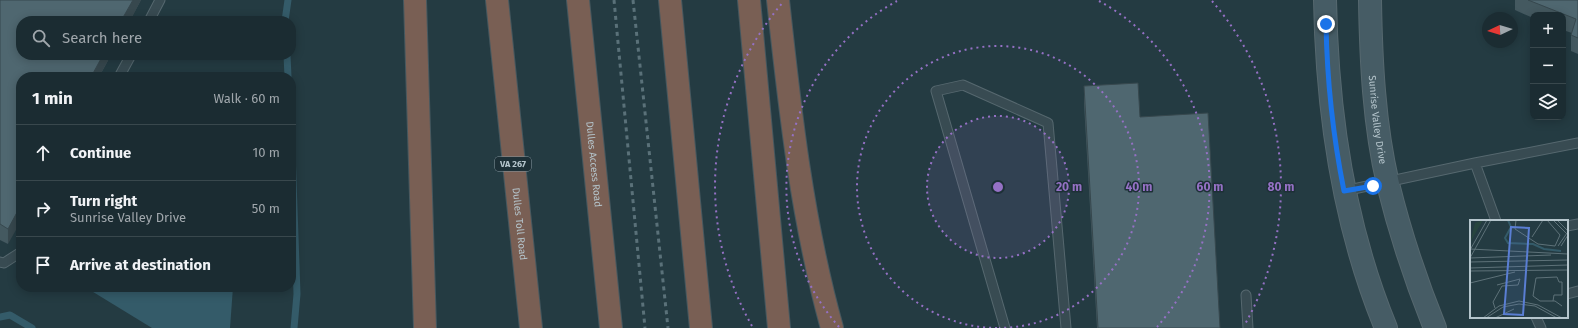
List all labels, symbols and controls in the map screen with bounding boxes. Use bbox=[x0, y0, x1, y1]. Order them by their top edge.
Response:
north arrow bbox=[1482, 12, 1518, 48]
map controls bbox=[1530, 12, 1566, 120]
button: + bbox=[1530, 12, 1566, 48]
route end bbox=[1317, 15, 1335, 33]
search box bbox=[16, 16, 296, 60]
icon: search bbox=[30, 27, 52, 49]
text: Search here bbox=[62, 29, 142, 47]
button: − bbox=[1530, 48, 1566, 84]
street label: Sunrise Valley Drive bbox=[1366, 75, 1389, 165]
button: layers bbox=[1530, 84, 1566, 120]
text: 1 min bbox=[32, 88, 73, 109]
text: Walk · 60 m bbox=[213, 91, 280, 106]
street label: Dulles Access Road bbox=[583, 121, 604, 208]
icon: ahead bbox=[32, 142, 54, 164]
text: Continue bbox=[70, 144, 131, 162]
text: 10 m bbox=[253, 145, 280, 160]
road number: VA 267 bbox=[495, 157, 531, 171]
route start bbox=[1364, 177, 1382, 195]
centre of rings bbox=[991, 180, 1005, 194]
text: 20 m bbox=[1056, 180, 1082, 194]
text: 40 m bbox=[1126, 180, 1152, 194]
text: 60 m bbox=[1197, 180, 1223, 194]
text: 80 m bbox=[1268, 180, 1294, 194]
street label: Dulles Toll Road bbox=[509, 187, 529, 261]
text: Turn right bbox=[70, 192, 137, 210]
icon: right bbox=[32, 198, 54, 220]
text: 50 m bbox=[252, 201, 280, 216]
text: Sunrise Valley Drive bbox=[70, 210, 186, 225]
inset map bbox=[1470, 220, 1568, 318]
icon: arrive bbox=[32, 254, 54, 276]
text: Arrive at destination bbox=[70, 256, 211, 274]

